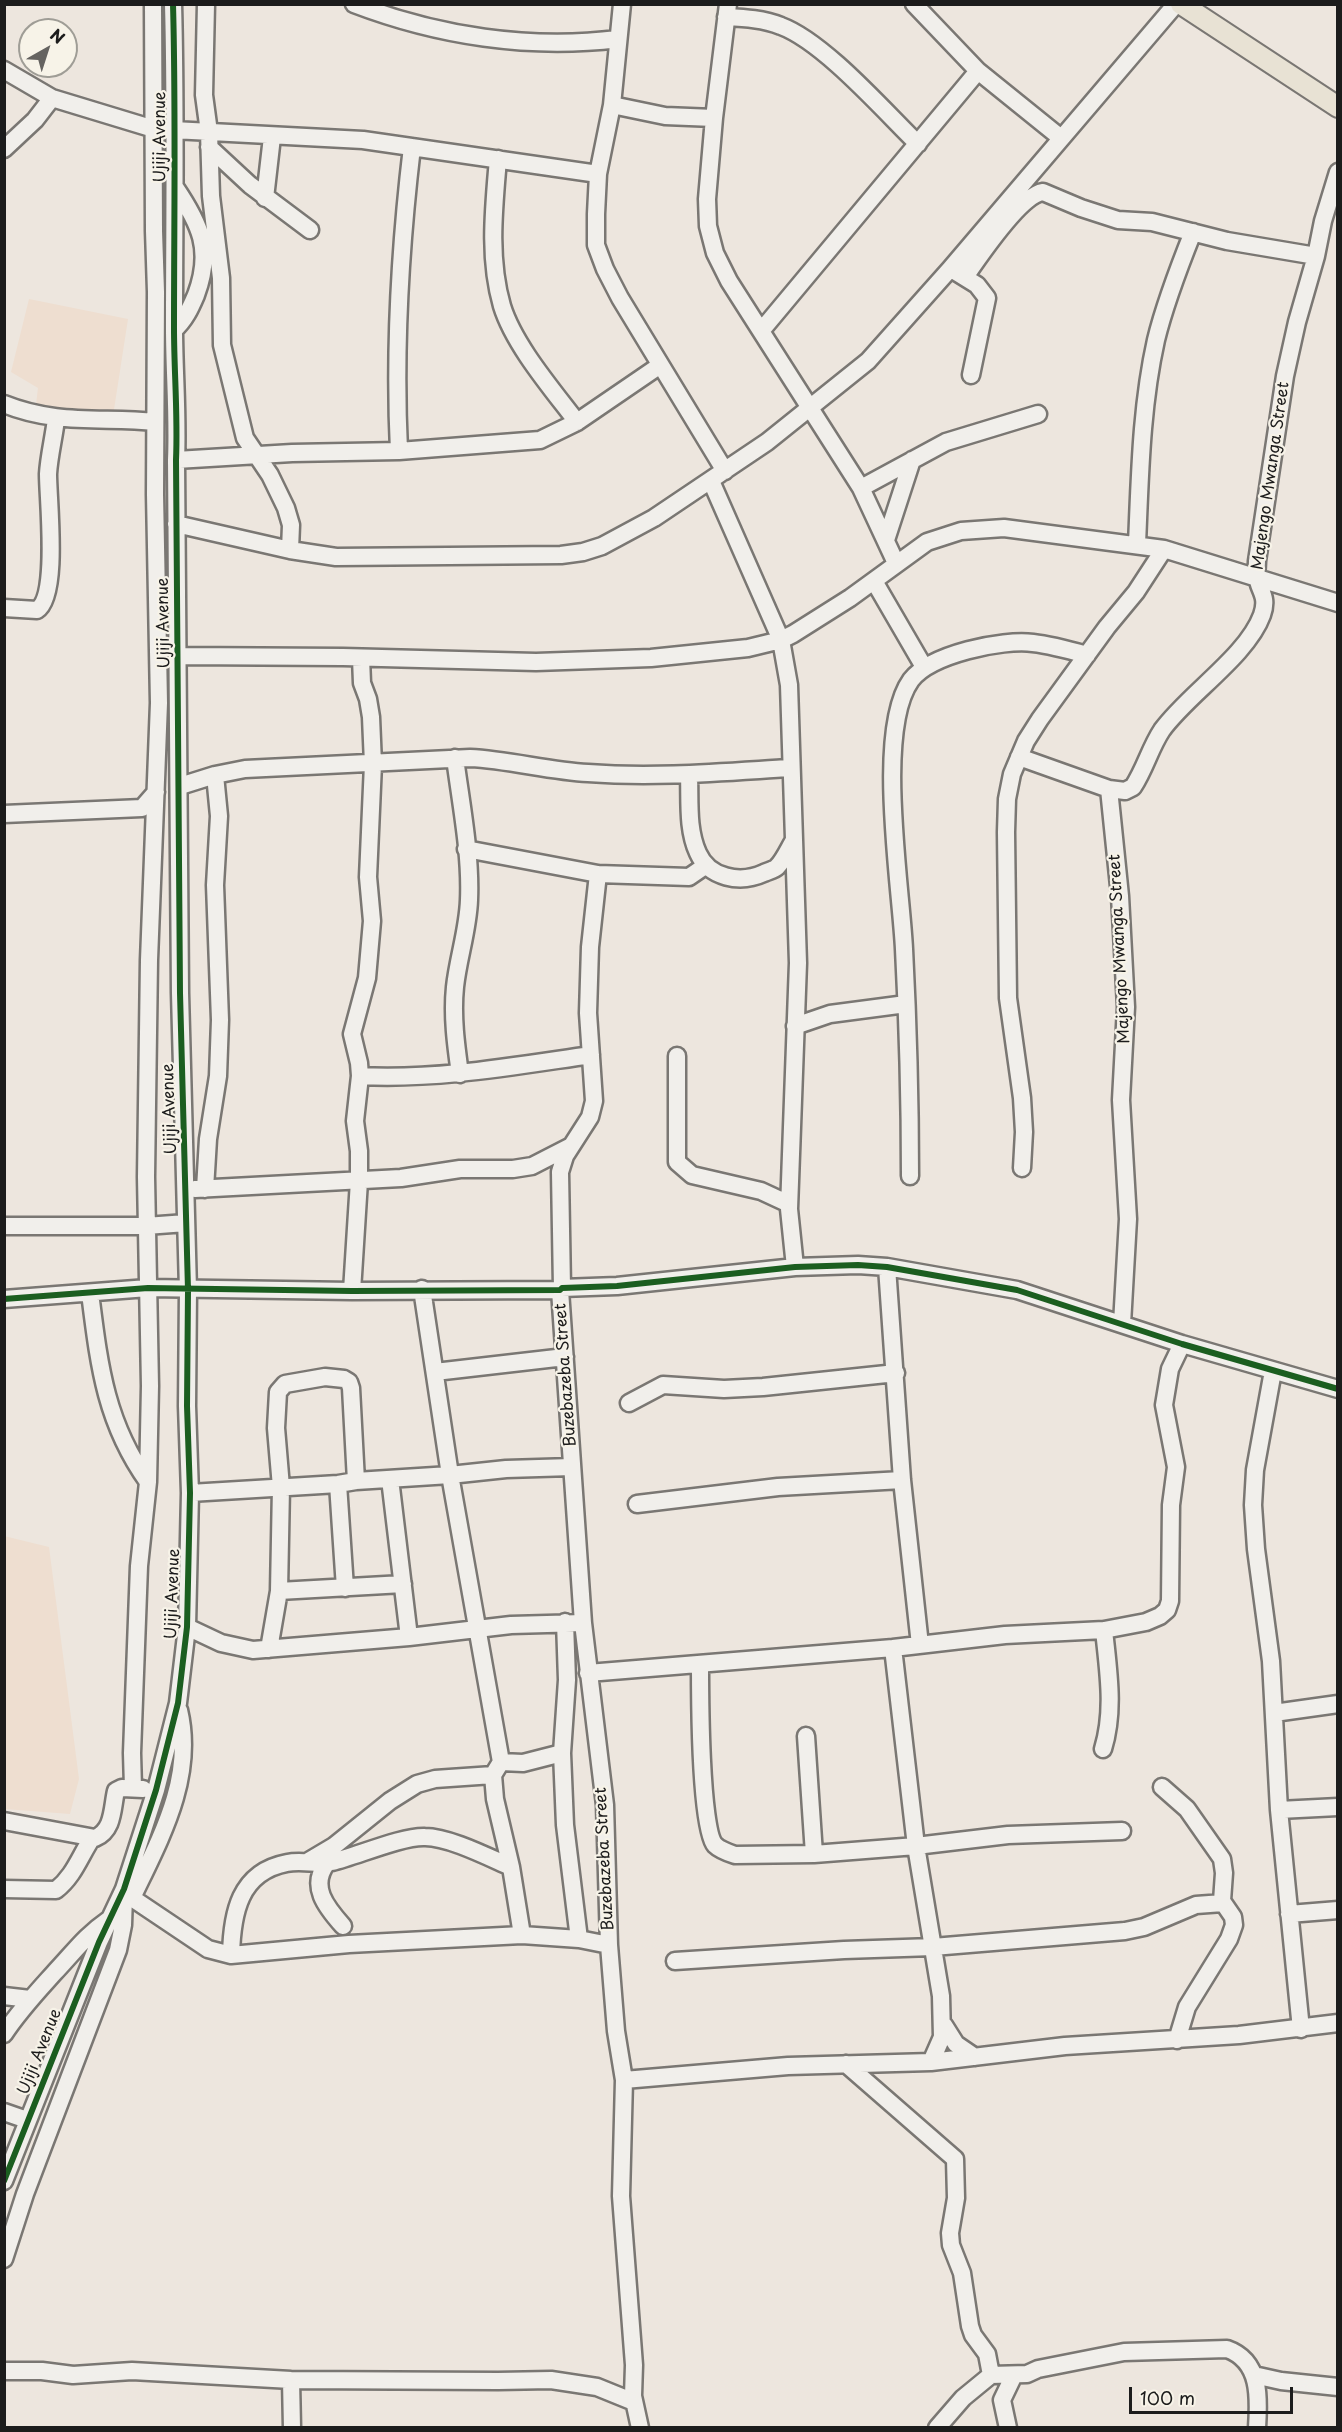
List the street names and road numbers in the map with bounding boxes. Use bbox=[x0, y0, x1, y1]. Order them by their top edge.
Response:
street label: Ujiji Avenue bbox=[151, 92, 171, 182]
street label: Majengo Mwanga Street bbox=[1248, 381, 1294, 571]
street label: Ujiji Avenue bbox=[154, 577, 174, 669]
street label: Majengo Mwanga Street bbox=[1105, 854, 1135, 1044]
street label: Ujiji Avenue bbox=[159, 1063, 181, 1155]
street label: Buzebazeba Street bbox=[551, 1303, 581, 1447]
street label: Ujiji Avenue bbox=[162, 1548, 184, 1640]
street label: Buzebazeba Street bbox=[592, 1787, 618, 1931]
street label: Ujiji Avenue bbox=[14, 2006, 66, 2098]

